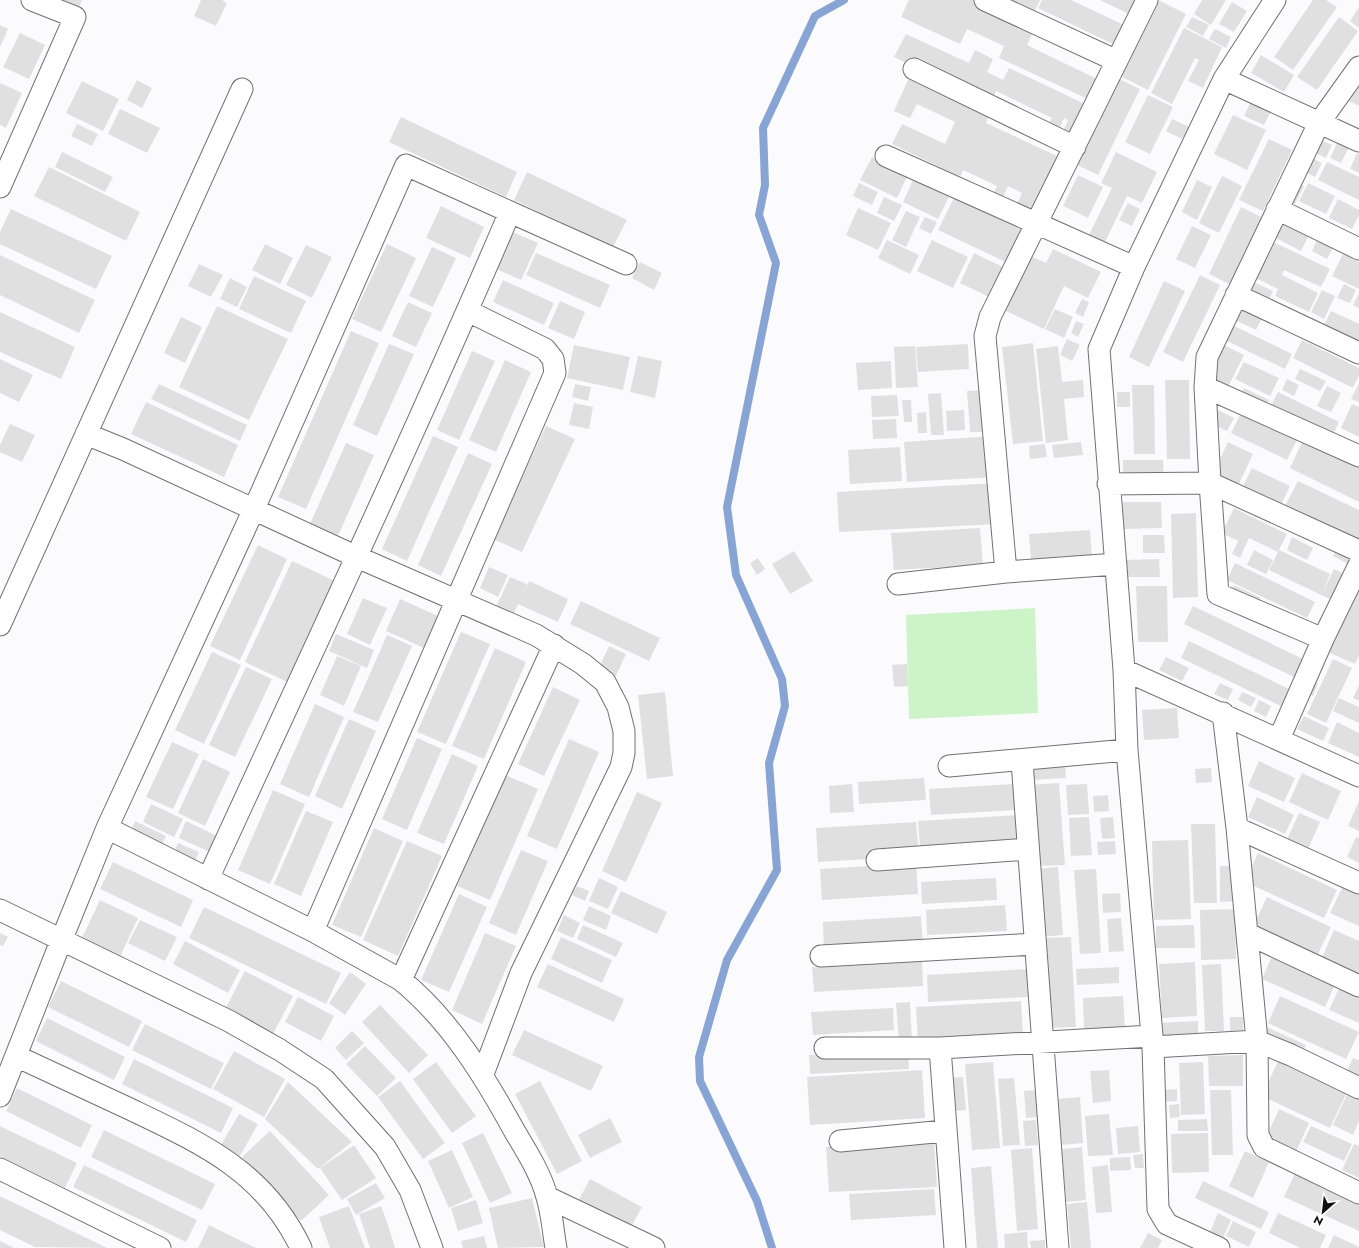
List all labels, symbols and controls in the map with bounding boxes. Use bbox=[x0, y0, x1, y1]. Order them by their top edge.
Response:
north arrow bbox=[1303, 1192, 1343, 1232]
text: N bbox=[1311, 1212, 1326, 1230]

